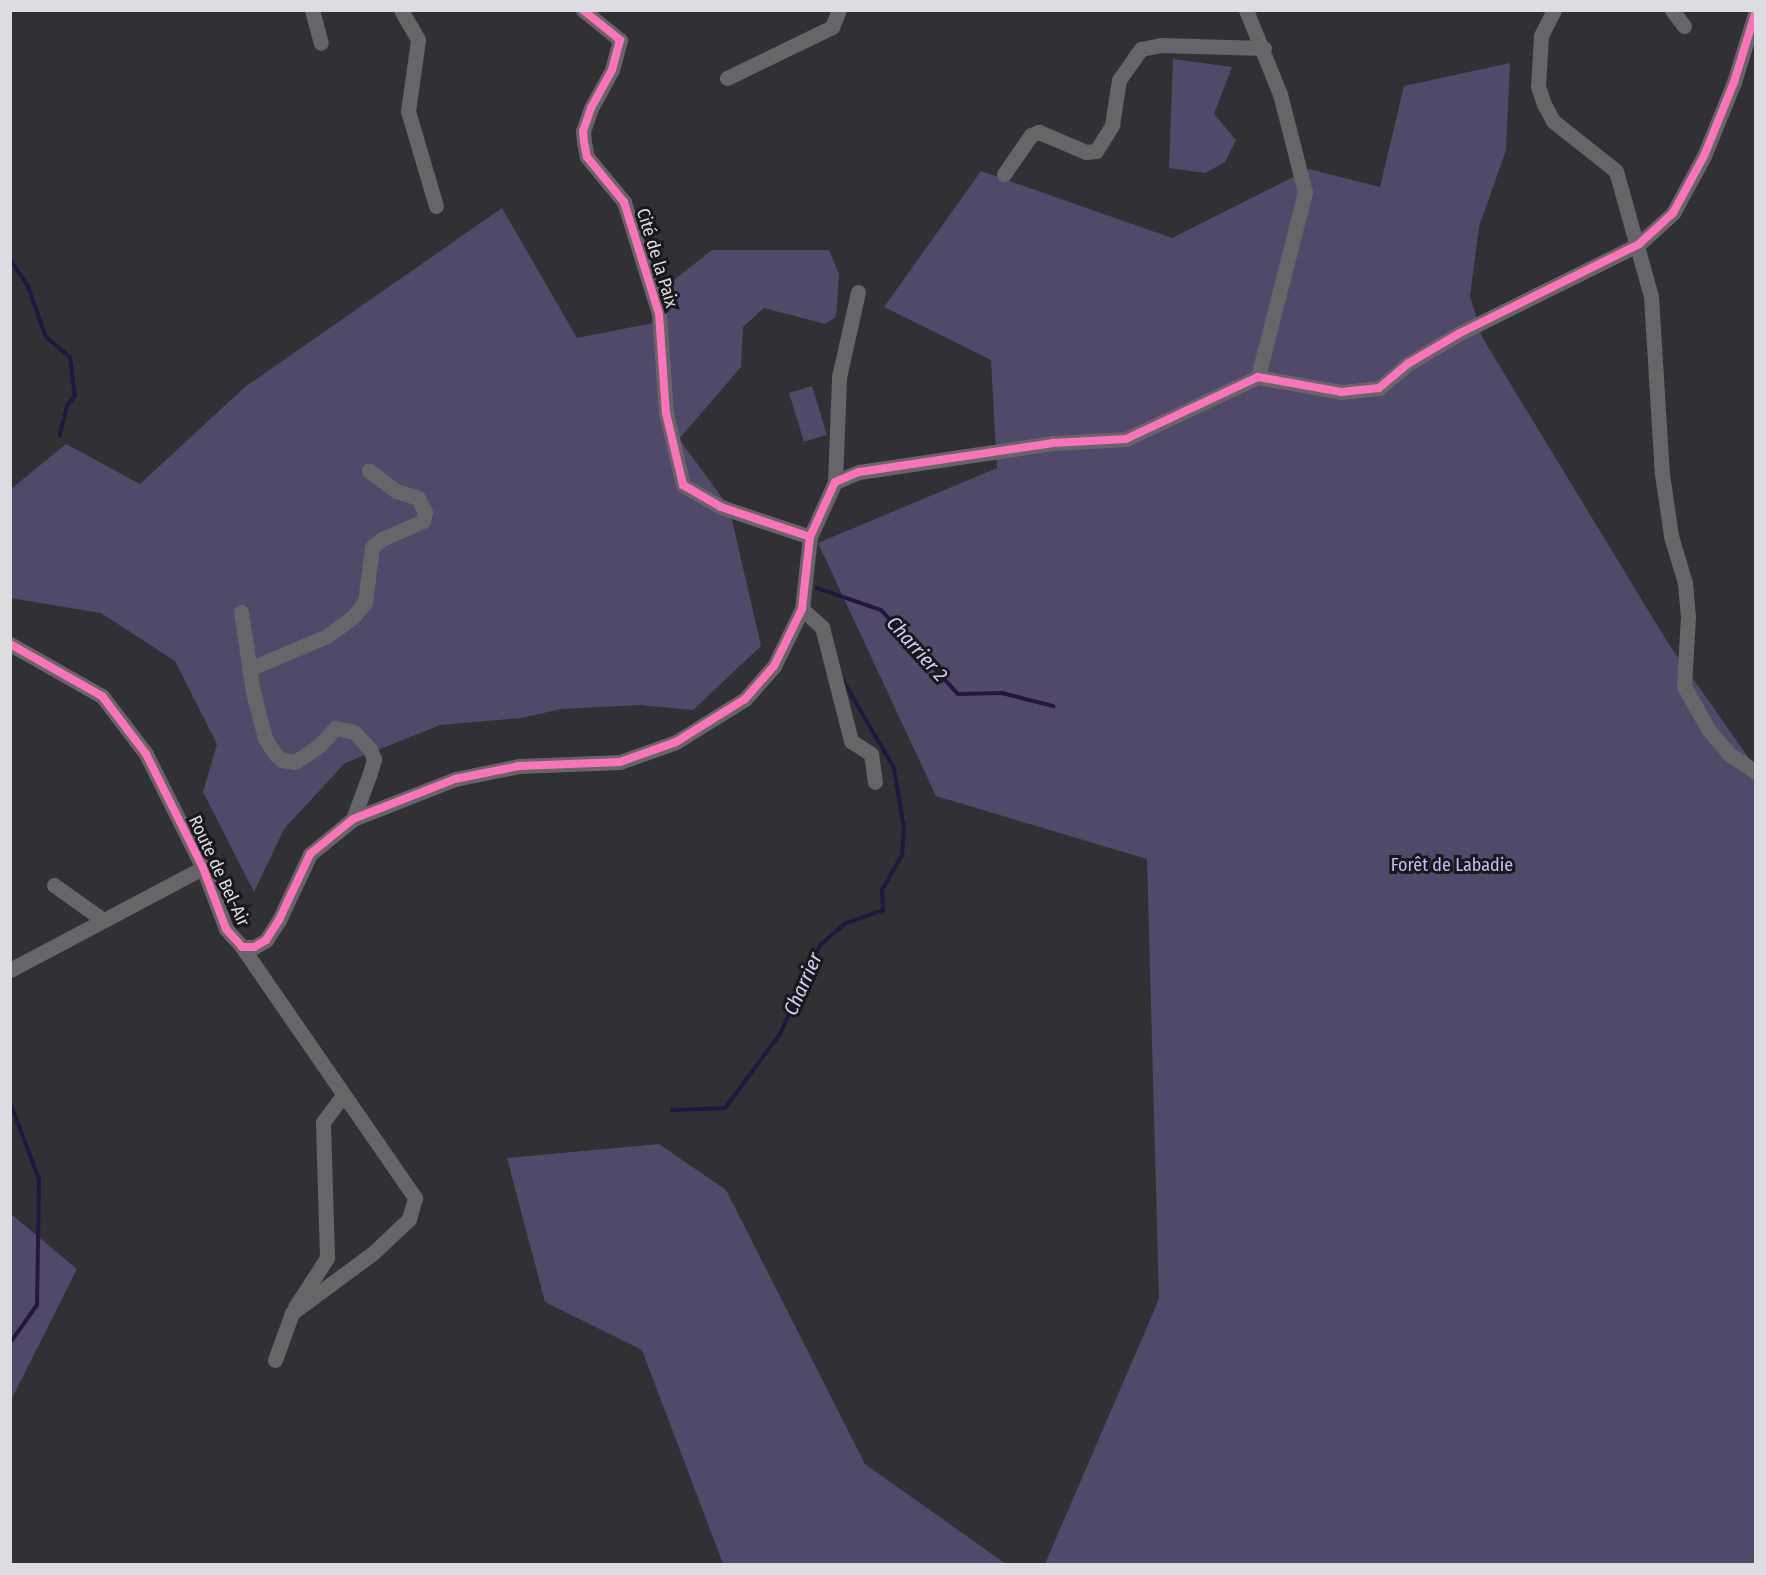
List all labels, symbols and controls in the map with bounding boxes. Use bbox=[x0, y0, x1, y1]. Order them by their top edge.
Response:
street label: Cité de la Paix bbox=[632, 206, 682, 310]
water label: Charrier 2 bbox=[881, 611, 953, 687]
street label: Route de Bel-Air bbox=[184, 812, 254, 930]
park label: Forêt de Labadie bbox=[1391, 854, 1513, 876]
water label: Charrier bbox=[779, 949, 827, 1019]

